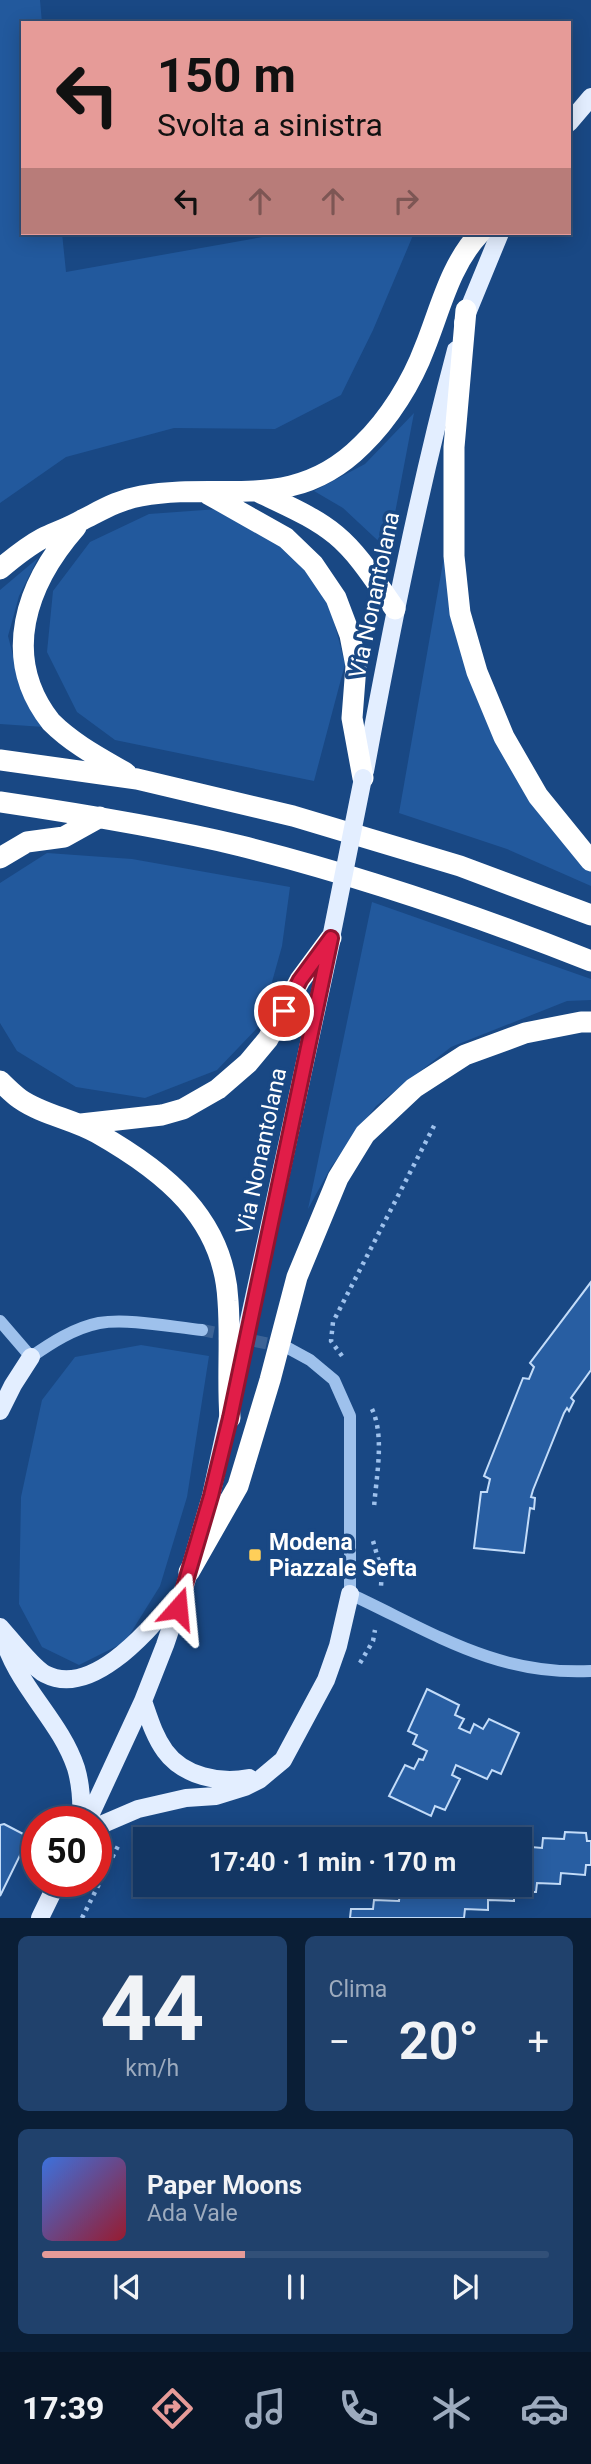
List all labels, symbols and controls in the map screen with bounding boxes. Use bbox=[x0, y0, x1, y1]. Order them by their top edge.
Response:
text: 150 m bbox=[157, 47, 296, 104]
icon: left bbox=[42, 49, 133, 140]
text: Svolta a sinistra bbox=[157, 106, 383, 144]
icon: left bbox=[168, 182, 206, 220]
icon: ahead bbox=[241, 182, 279, 220]
icon: ahead bbox=[314, 182, 352, 220]
icon: right bbox=[387, 182, 425, 220]
street label: Via Nonantolana bbox=[344, 509, 405, 681]
pin bbox=[254, 981, 314, 1041]
icon: arrive bbox=[265, 992, 303, 1030]
street label: Via Nonantolana bbox=[231, 1065, 292, 1237]
place label: Modena Piazzale Sefta bbox=[269, 1529, 417, 1582]
marker: Modena Piazzale Sefta bbox=[247, 1547, 263, 1563]
position arrow bbox=[141, 1571, 215, 1645]
speed limit sign: 50 bbox=[21, 1806, 112, 1897]
text: 17:40 · 1 min · 170 m bbox=[209, 1847, 456, 1877]
text: 44 bbox=[100, 1956, 204, 2062]
text: Clima bbox=[329, 1976, 387, 2003]
text: 20° bbox=[399, 2011, 479, 2072]
text: − bbox=[329, 2020, 350, 2064]
text: + bbox=[527, 2020, 549, 2064]
text: km/h bbox=[125, 2055, 179, 2082]
text: Paper Moons bbox=[147, 2170, 302, 2200]
text: Ada Vale bbox=[147, 2200, 238, 2227]
icon: previous bbox=[108, 2268, 146, 2306]
icon: pause bbox=[277, 2268, 315, 2306]
icon: next bbox=[446, 2268, 484, 2306]
icon: directions bbox=[148, 2384, 197, 2433]
icon: music bbox=[241, 2384, 290, 2433]
icon: phone bbox=[334, 2384, 383, 2433]
icon: climate bbox=[427, 2384, 476, 2433]
icon: car bbox=[520, 2384, 569, 2433]
text: 17:39 bbox=[22, 2389, 104, 2427]

